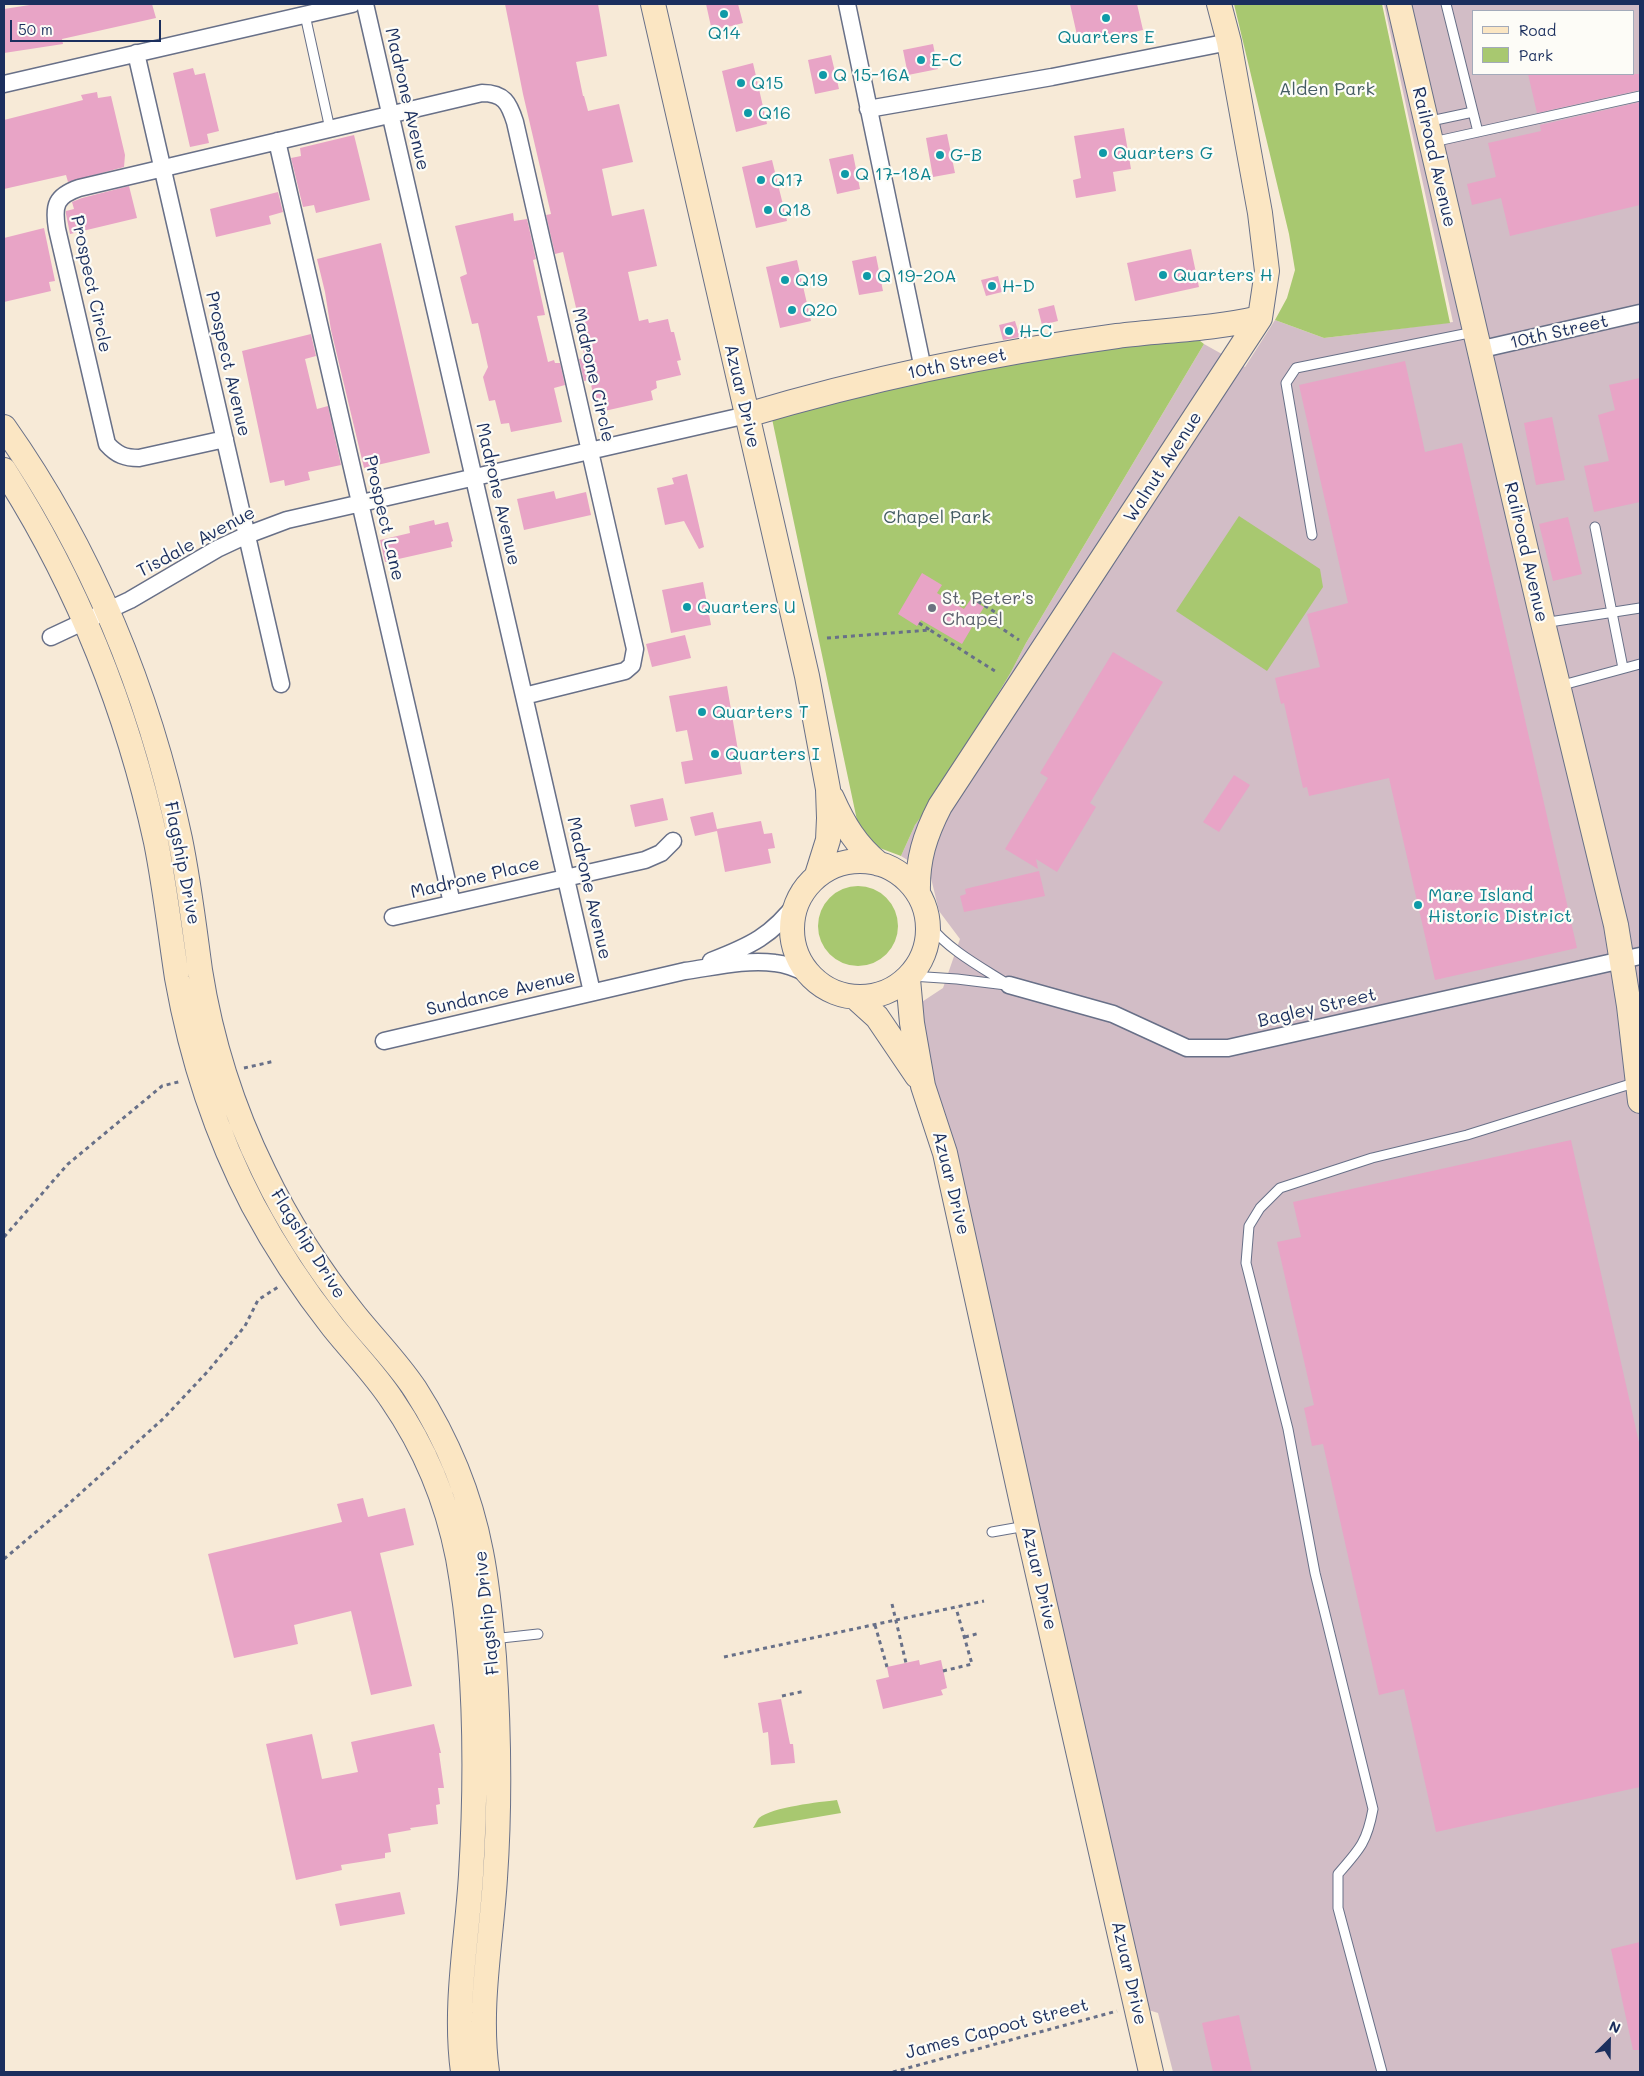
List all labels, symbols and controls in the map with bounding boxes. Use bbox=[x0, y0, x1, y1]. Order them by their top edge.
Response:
marker: Q14 bbox=[718, 8, 730, 20]
scale bar bbox=[12, 10, 164, 42]
legend bbox=[1472, 10, 1634, 75]
marker: Quarters E bbox=[1100, 12, 1112, 24]
text: 50 m bbox=[18, 19, 53, 39]
text: Road bbox=[1519, 20, 1556, 40]
place label: Q14 bbox=[708, 22, 740, 44]
street label: Madrone Avenue bbox=[380, 26, 434, 172]
place label: Quarters E bbox=[1057, 26, 1155, 48]
text: Park bbox=[1519, 45, 1553, 65]
place label: E-C bbox=[931, 49, 962, 71]
marker: E-C bbox=[915, 54, 927, 66]
place label: Q 15-16A bbox=[833, 64, 910, 86]
marker: Q 15-16A bbox=[817, 69, 829, 81]
place label: Q15 bbox=[751, 72, 784, 94]
marker: Q15 bbox=[735, 77, 747, 89]
park label: Alden Park bbox=[1279, 78, 1375, 100]
street label: Railroad Avenue bbox=[1407, 85, 1461, 229]
place label: Q16 bbox=[758, 102, 791, 124]
marker: Q16 bbox=[742, 107, 754, 119]
place label: Quarters G bbox=[1113, 142, 1213, 164]
place label: G-B bbox=[950, 144, 982, 166]
marker: Quarters G bbox=[1097, 147, 1109, 159]
marker: G-B bbox=[934, 149, 946, 161]
place label: Q 17-18A bbox=[855, 163, 932, 185]
marker: Q 17-18A bbox=[839, 168, 851, 180]
place label: Q17 bbox=[771, 169, 803, 191]
marker: Q17 bbox=[755, 174, 767, 186]
place label: Q18 bbox=[778, 199, 811, 221]
marker: Q18 bbox=[762, 204, 774, 216]
street label: Prospect Circle bbox=[66, 213, 116, 355]
place label: Quarters H bbox=[1173, 264, 1273, 286]
place label: Q 19-20A bbox=[877, 265, 957, 287]
place label: Q19 bbox=[795, 269, 828, 291]
marker: Quarters H bbox=[1157, 269, 1169, 281]
marker: Q 19-20A bbox=[861, 270, 873, 282]
marker: Q19 bbox=[779, 274, 791, 286]
place label: H-D bbox=[1002, 275, 1035, 297]
marker: H-D bbox=[986, 280, 998, 292]
street label: Prospect Avenue bbox=[201, 289, 255, 439]
place label: Q20 bbox=[802, 299, 837, 321]
marker: Q20 bbox=[786, 304, 798, 316]
street label: Madrone Circle bbox=[567, 306, 619, 444]
street label: 10th Street bbox=[1508, 310, 1610, 354]
place label: H-C bbox=[1019, 320, 1052, 342]
marker: H-C bbox=[1003, 325, 1015, 337]
street label: Azuar Drive bbox=[720, 342, 764, 450]
street label: 10th Street bbox=[906, 344, 1008, 384]
street label: Walnut Avenue bbox=[1119, 408, 1207, 526]
street label: Madrone Avenue bbox=[471, 421, 525, 567]
street label: Prospect Lane bbox=[359, 453, 409, 583]
street label: Railroad Avenue bbox=[1499, 480, 1553, 624]
street label: Tisdale Avenue bbox=[133, 502, 259, 582]
park label: Chapel Park bbox=[883, 506, 991, 528]
place label: St. Peter's Chapel bbox=[942, 587, 1034, 630]
place label: Quarters U bbox=[697, 596, 796, 618]
marker: Quarters U bbox=[681, 601, 693, 613]
marker: St. Peter's Chapel bbox=[926, 602, 938, 614]
place label: Quarters T bbox=[712, 701, 809, 723]
marker: Quarters T bbox=[696, 706, 708, 718]
place label: Quarters I bbox=[725, 743, 820, 765]
marker: Quarters I bbox=[709, 748, 721, 760]
street label: Flagship Drive bbox=[159, 800, 205, 926]
street label: Madrone Avenue bbox=[562, 815, 616, 961]
street label: Madrone Place bbox=[408, 853, 542, 903]
place label: Mare Island Historic District bbox=[1428, 884, 1572, 926]
marker: Mare Island Historic District bbox=[1412, 899, 1424, 911]
street label: Sundance Avenue bbox=[424, 965, 578, 1021]
street label: Bagley Street bbox=[1256, 984, 1378, 1032]
street label: Azuar Drive bbox=[928, 1129, 974, 1237]
street label: Flagship Drive bbox=[266, 1185, 350, 1303]
street label: Azuar Drive bbox=[1017, 1524, 1061, 1632]
street label: Flagship Drive bbox=[470, 1550, 504, 1676]
street label: Azuar Drive bbox=[1107, 1919, 1151, 2027]
street label: James Capoot Street bbox=[903, 1994, 1091, 2064]
north arrow bbox=[1584, 2016, 1634, 2066]
text: N bbox=[1606, 2016, 1624, 2038]

